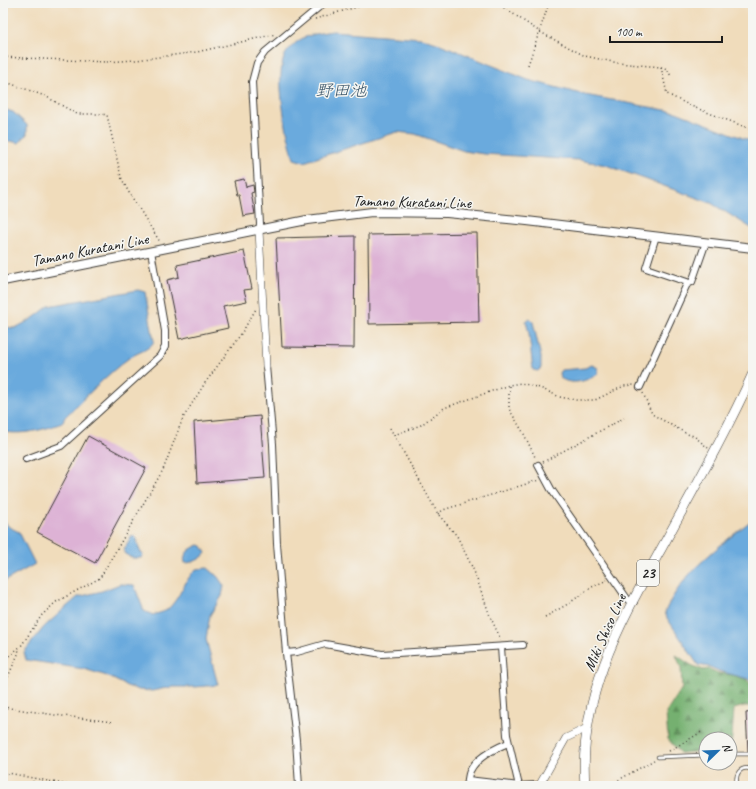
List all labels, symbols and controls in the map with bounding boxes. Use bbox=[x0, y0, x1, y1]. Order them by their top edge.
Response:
scale bar bbox=[610, 18, 722, 44]
text: 100 m bbox=[616, 24, 643, 40]
water label: 野田池 bbox=[316, 80, 367, 101]
street label: Tamano Kuratani Line bbox=[353, 191, 473, 213]
street label: Tamano Kuratani Line bbox=[30, 229, 152, 271]
road number: 23 bbox=[637, 560, 659, 586]
street label: Miki Shiso Line bbox=[579, 589, 632, 674]
north arrow bbox=[698, 731, 738, 771]
text: N bbox=[719, 741, 736, 755]

